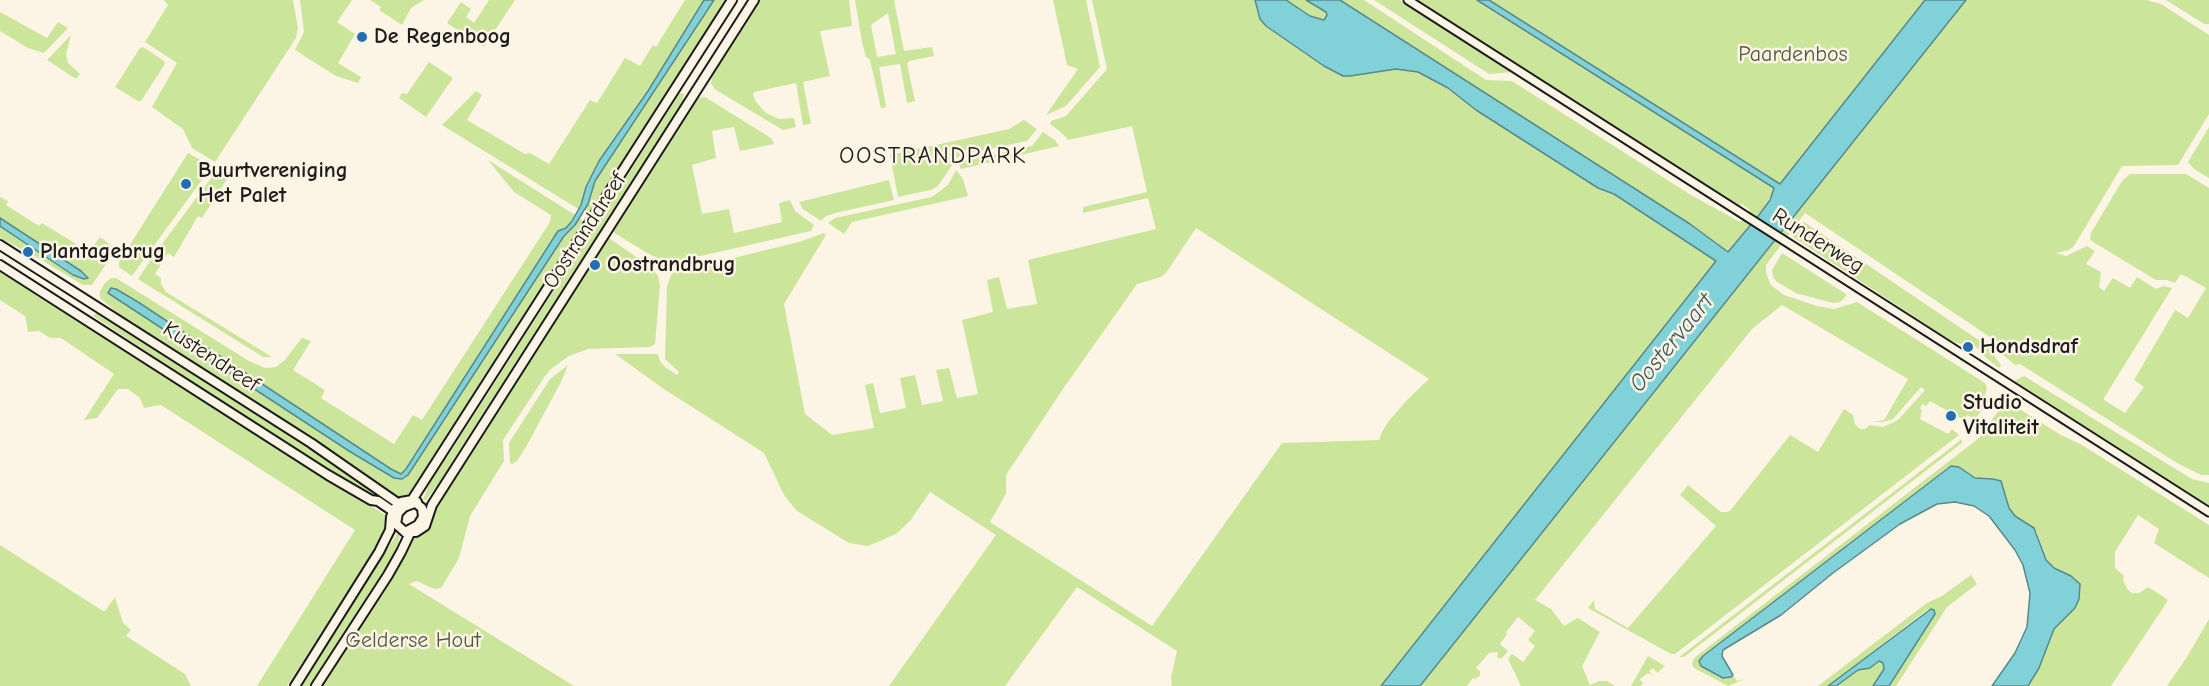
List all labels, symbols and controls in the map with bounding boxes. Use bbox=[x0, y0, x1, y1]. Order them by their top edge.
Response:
place label: De Regenboog bbox=[374, 24, 511, 50]
marker: De Regenboog bbox=[355, 30, 369, 44]
park label: Paardenbos bbox=[1738, 42, 1848, 68]
district label: OOSTRANDPARK bbox=[839, 142, 1027, 170]
place label: Buurtvereniging Het Palet bbox=[198, 158, 348, 210]
street label: Oostranddreef bbox=[538, 168, 632, 294]
marker: Buurtvereniging Het Palet bbox=[179, 177, 193, 191]
street label: Runderweg bbox=[1767, 202, 1869, 280]
place label: Plantagebrug bbox=[40, 239, 165, 265]
marker: Plantagebrug bbox=[21, 245, 35, 259]
place label: Oostrandbrug bbox=[607, 252, 736, 278]
marker: Oostrandbrug bbox=[588, 258, 602, 272]
water label: Oostervaart bbox=[1624, 288, 1720, 398]
street label: Kustendreef bbox=[158, 316, 264, 398]
place label: Hondsdraf bbox=[1980, 334, 2078, 360]
marker: Hondsdraf bbox=[1961, 340, 1975, 354]
place label: Studio Vitaliteit bbox=[1963, 390, 2039, 442]
marker: Studio Vitaliteit bbox=[1944, 409, 1958, 423]
park label: Gelderse Hout bbox=[345, 628, 481, 654]

